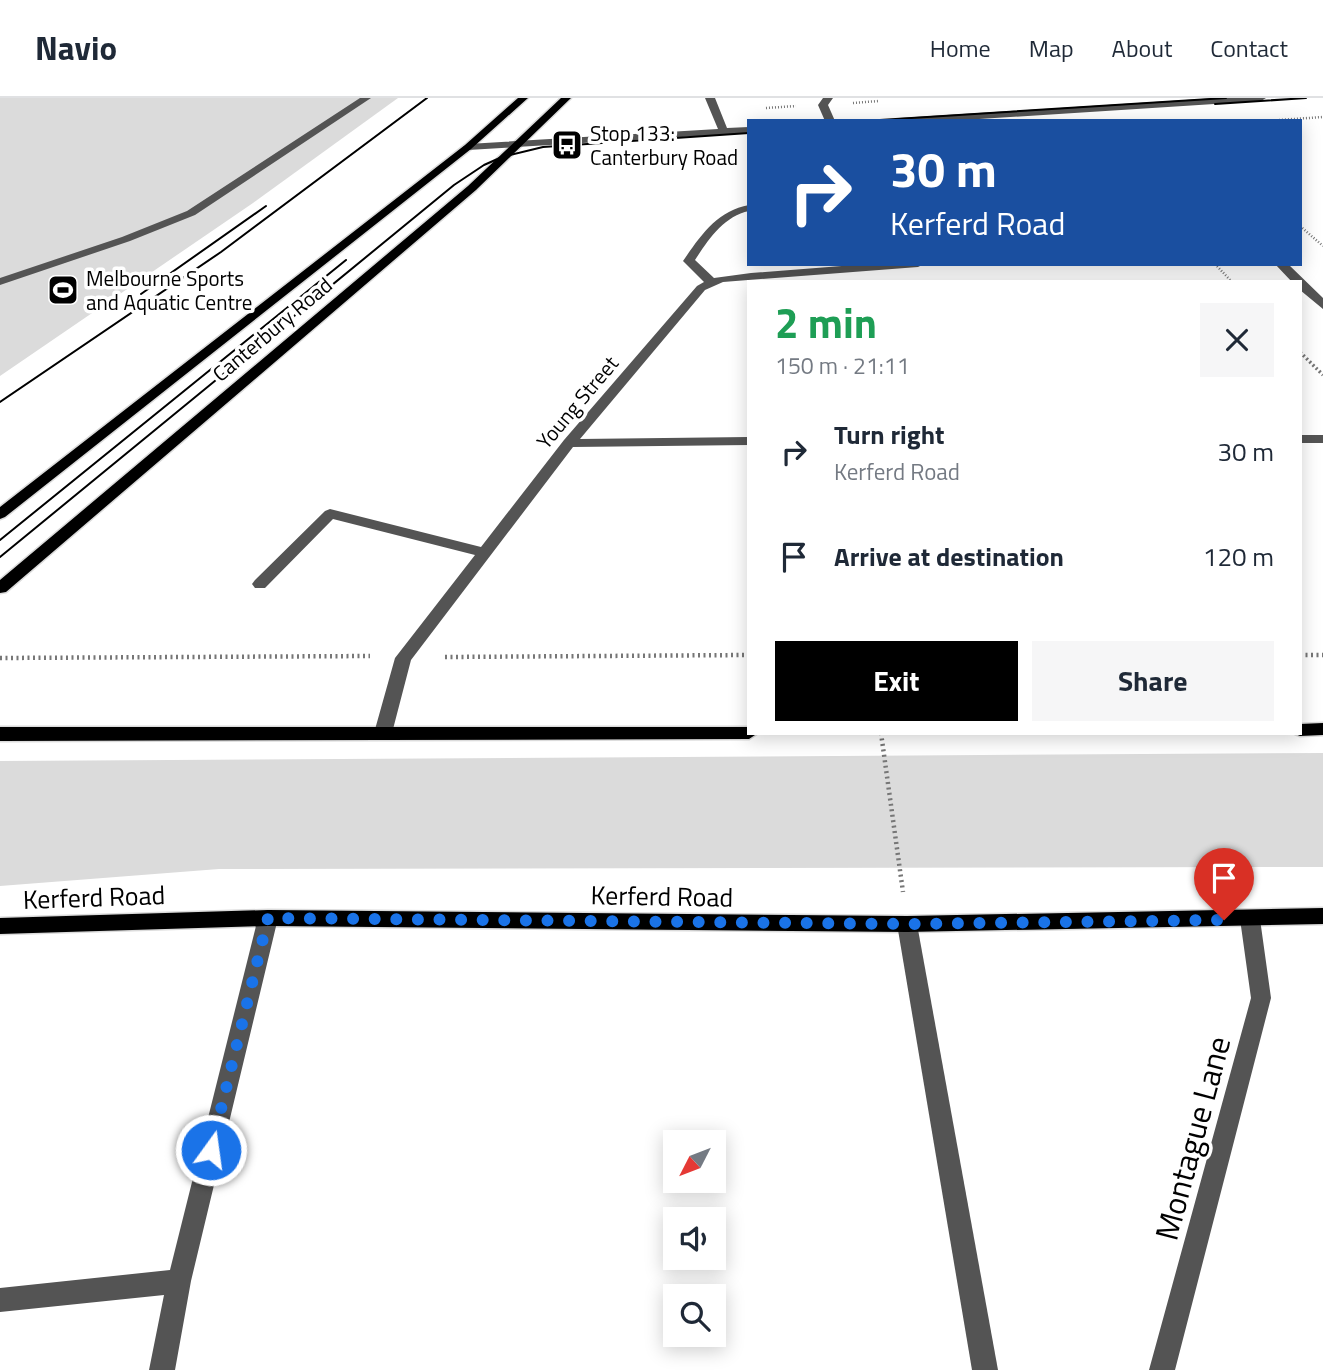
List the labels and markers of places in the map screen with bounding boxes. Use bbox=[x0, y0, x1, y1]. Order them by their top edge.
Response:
place label: Stop 133: Canterbury Road bbox=[590, 117, 738, 173]
bus stop icon: Stop 133: Canterbury Road bbox=[550, 128, 584, 162]
place label: Melbourne Sports and Aquatic Centre bbox=[86, 262, 252, 318]
sports icon: Melbourne Sports and Aquatic Centre bbox=[46, 273, 80, 307]
pin bbox=[1194, 848, 1254, 920]

